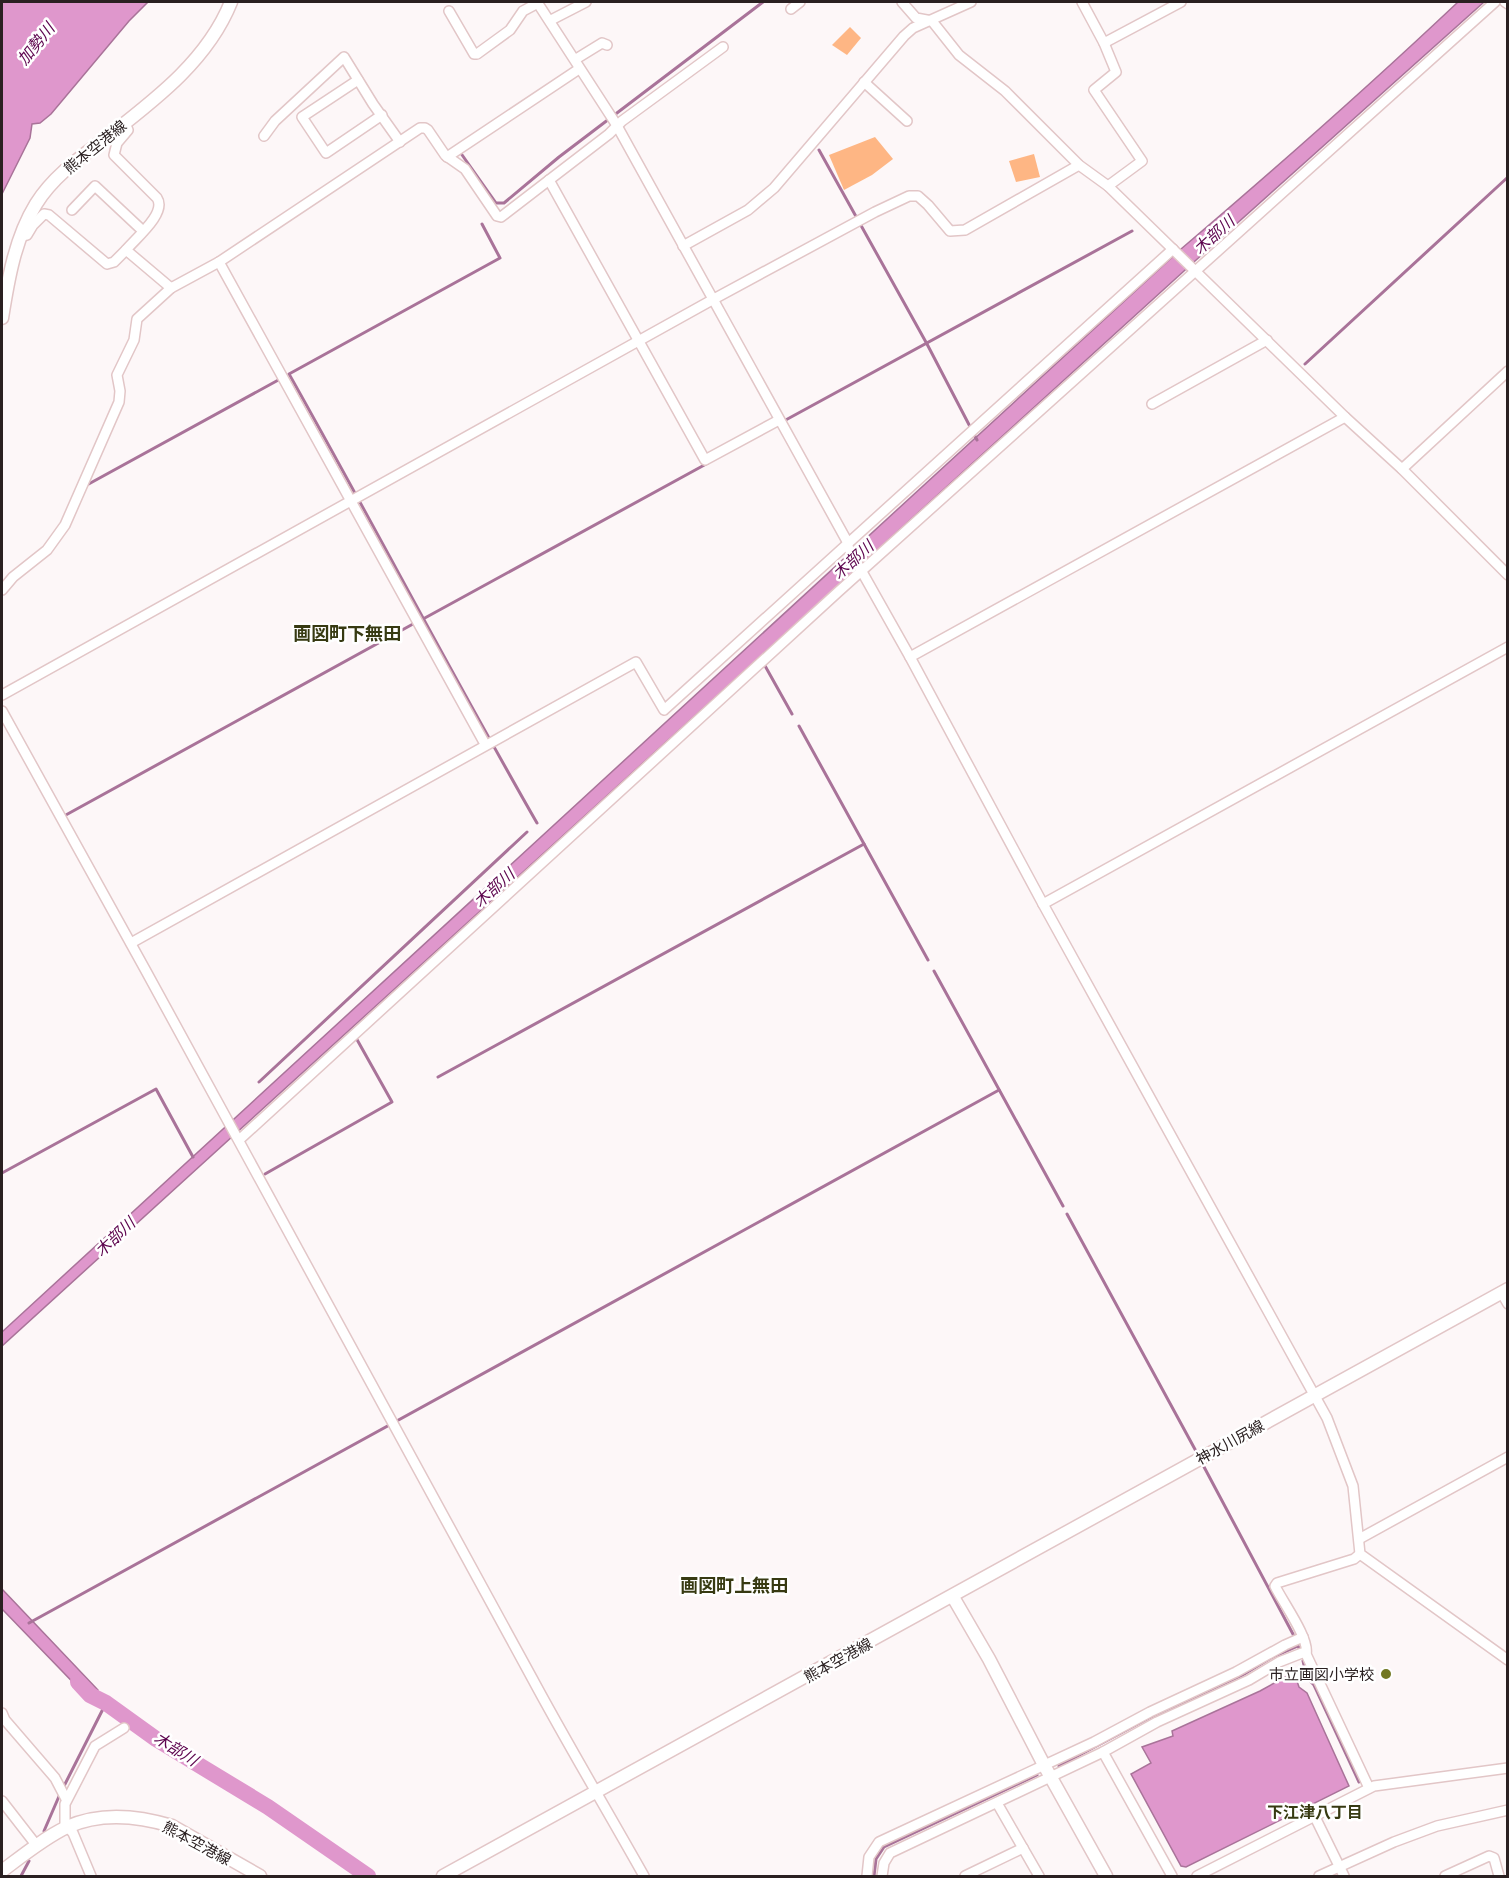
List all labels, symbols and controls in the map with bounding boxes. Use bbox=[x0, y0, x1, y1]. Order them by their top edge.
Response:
water label: 加勢川 bbox=[14, 18, 60, 69]
street label: 熊本空港線 bbox=[60, 116, 130, 178]
water label: 木部川 bbox=[1190, 211, 1240, 258]
water label: 木部川 bbox=[829, 536, 879, 583]
district label: 画図町下無田 bbox=[293, 623, 401, 645]
water label: 木部川 bbox=[470, 864, 520, 911]
water label: 木部川 bbox=[91, 1212, 140, 1260]
street label: 神水川尻線 bbox=[1193, 1416, 1267, 1468]
district label: 画図町上無田 bbox=[680, 1575, 788, 1597]
street label: 熊本空港線 bbox=[801, 1634, 875, 1686]
place label: 市立画図小学校 bbox=[1269, 1665, 1374, 1684]
marker: 市立画図小学校 bbox=[1379, 1667, 1393, 1681]
water label: 木部川 bbox=[151, 1728, 203, 1771]
district label: 下江津八丁目 bbox=[1267, 1803, 1363, 1822]
street label: 熊本空港線 bbox=[159, 1817, 235, 1869]

